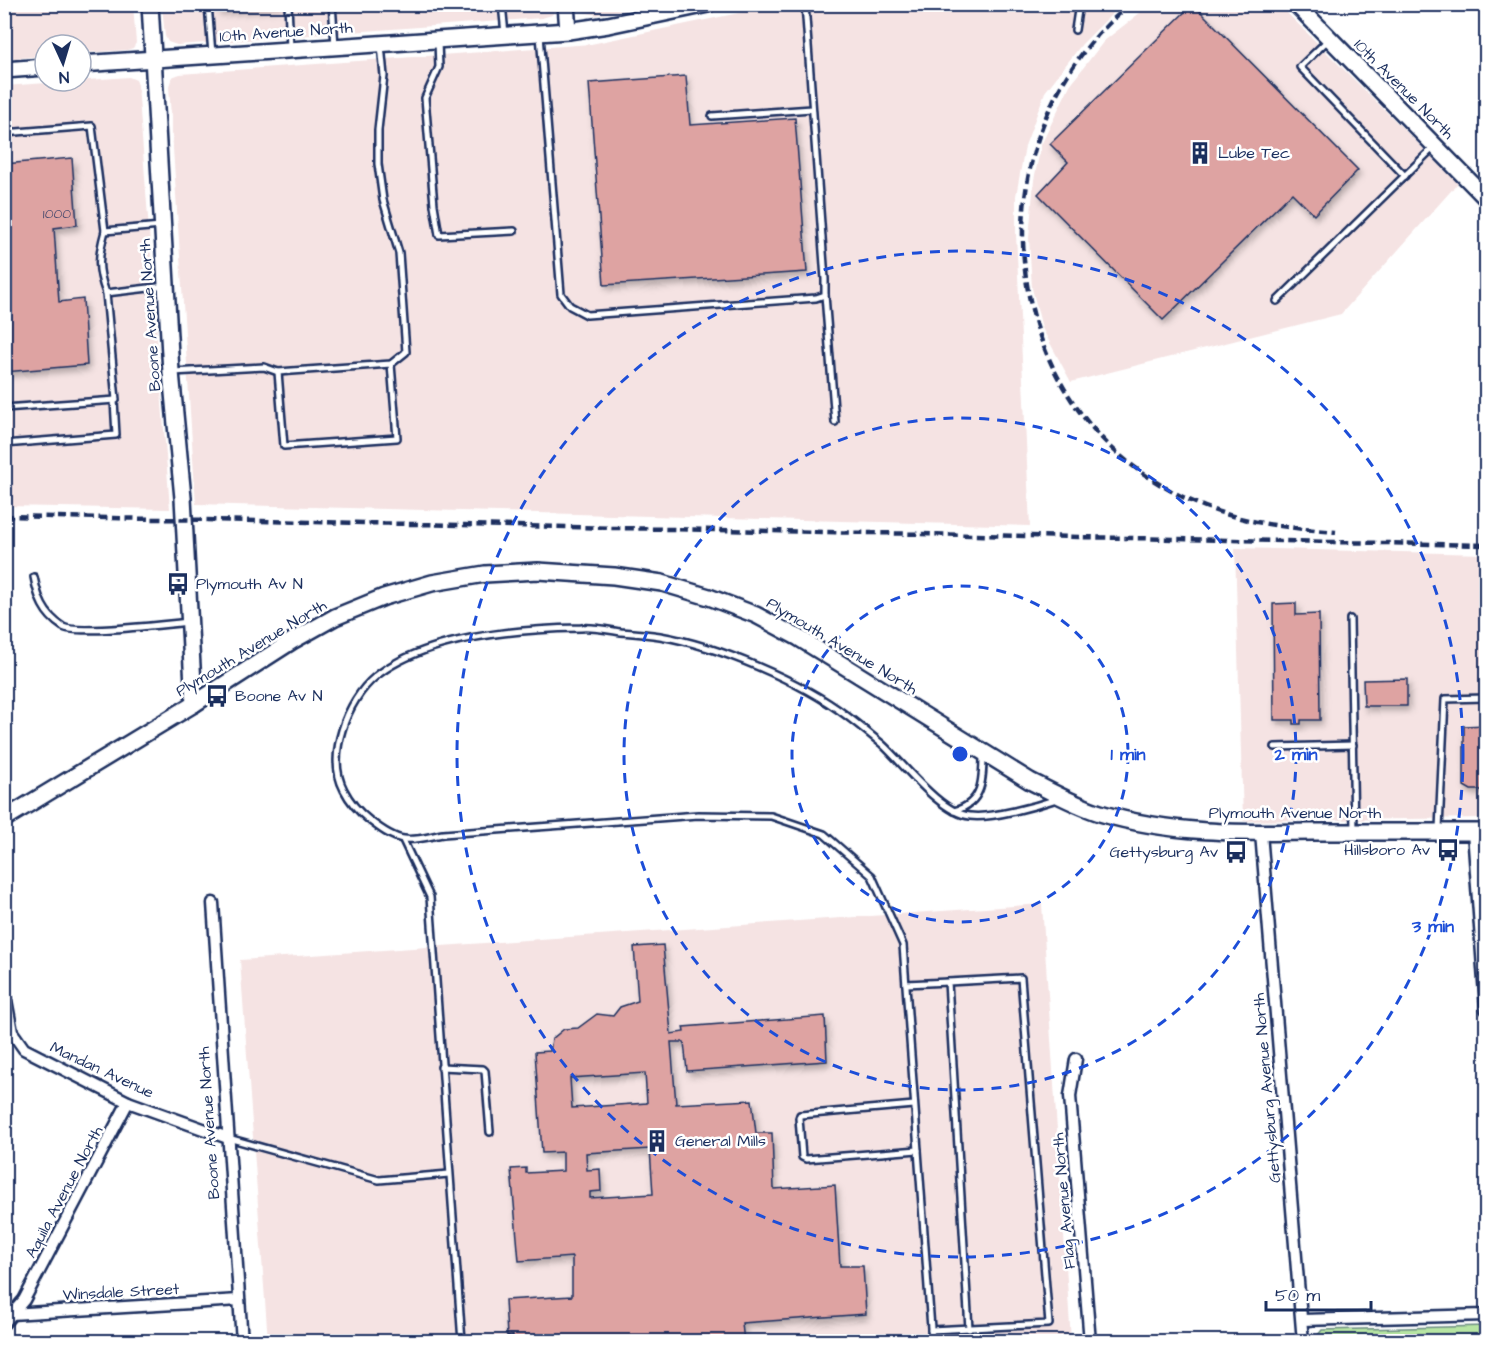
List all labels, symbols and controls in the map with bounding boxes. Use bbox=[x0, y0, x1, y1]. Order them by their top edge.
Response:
street label: 10th Avenue North bbox=[219, 16, 353, 48]
north arrow bbox=[33, 33, 93, 93]
street label: 10th Avenue North bbox=[1349, 34, 1459, 144]
text: N bbox=[58, 66, 70, 88]
building icon: Lube Tec bbox=[1187, 140, 1213, 166]
place label: Lube Tec bbox=[1218, 142, 1290, 164]
house number: 1000 bbox=[43, 204, 71, 224]
street label: Boone Avenue North bbox=[134, 238, 166, 392]
bus stop icon: Plymouth Av N bbox=[165, 571, 191, 597]
place label: Plymouth Av N bbox=[196, 573, 303, 596]
street label: Plymouth Avenue North bbox=[762, 592, 922, 701]
street label: Plymouth Avenue North bbox=[171, 594, 331, 703]
bus stop icon: Boone Av N bbox=[204, 683, 230, 709]
place label: Boone Av N bbox=[235, 685, 322, 707]
text: 1 min bbox=[1110, 742, 1146, 767]
text: 2 min bbox=[1273, 742, 1318, 767]
centre of rings bbox=[950, 744, 970, 764]
street label: Plymouth Avenue North bbox=[1209, 802, 1381, 825]
bus stop icon: Hillsboro Av bbox=[1435, 837, 1461, 863]
bus stop icon: Gettysburg Av bbox=[1223, 839, 1249, 865]
place label: Hillsboro Av bbox=[1344, 839, 1431, 861]
place label: Gettysburg Av bbox=[1109, 841, 1219, 864]
text: 3 min bbox=[1411, 914, 1454, 939]
street label: Gettysburg Avenue North bbox=[1248, 992, 1287, 1184]
street label: Mandan Avenue bbox=[47, 1036, 158, 1104]
street label: Boone Avenue North bbox=[193, 1046, 225, 1200]
street label: Aquila Avenue North bbox=[20, 1122, 108, 1262]
building icon: General Mills bbox=[644, 1128, 670, 1154]
place label: General Mills bbox=[675, 1130, 766, 1152]
street label: Flag Avenue North bbox=[1047, 1132, 1082, 1270]
scale bar bbox=[1266, 1274, 1371, 1312]
street label: Winsdale Street bbox=[62, 1278, 180, 1306]
text: 50 m bbox=[1275, 1283, 1320, 1308]

